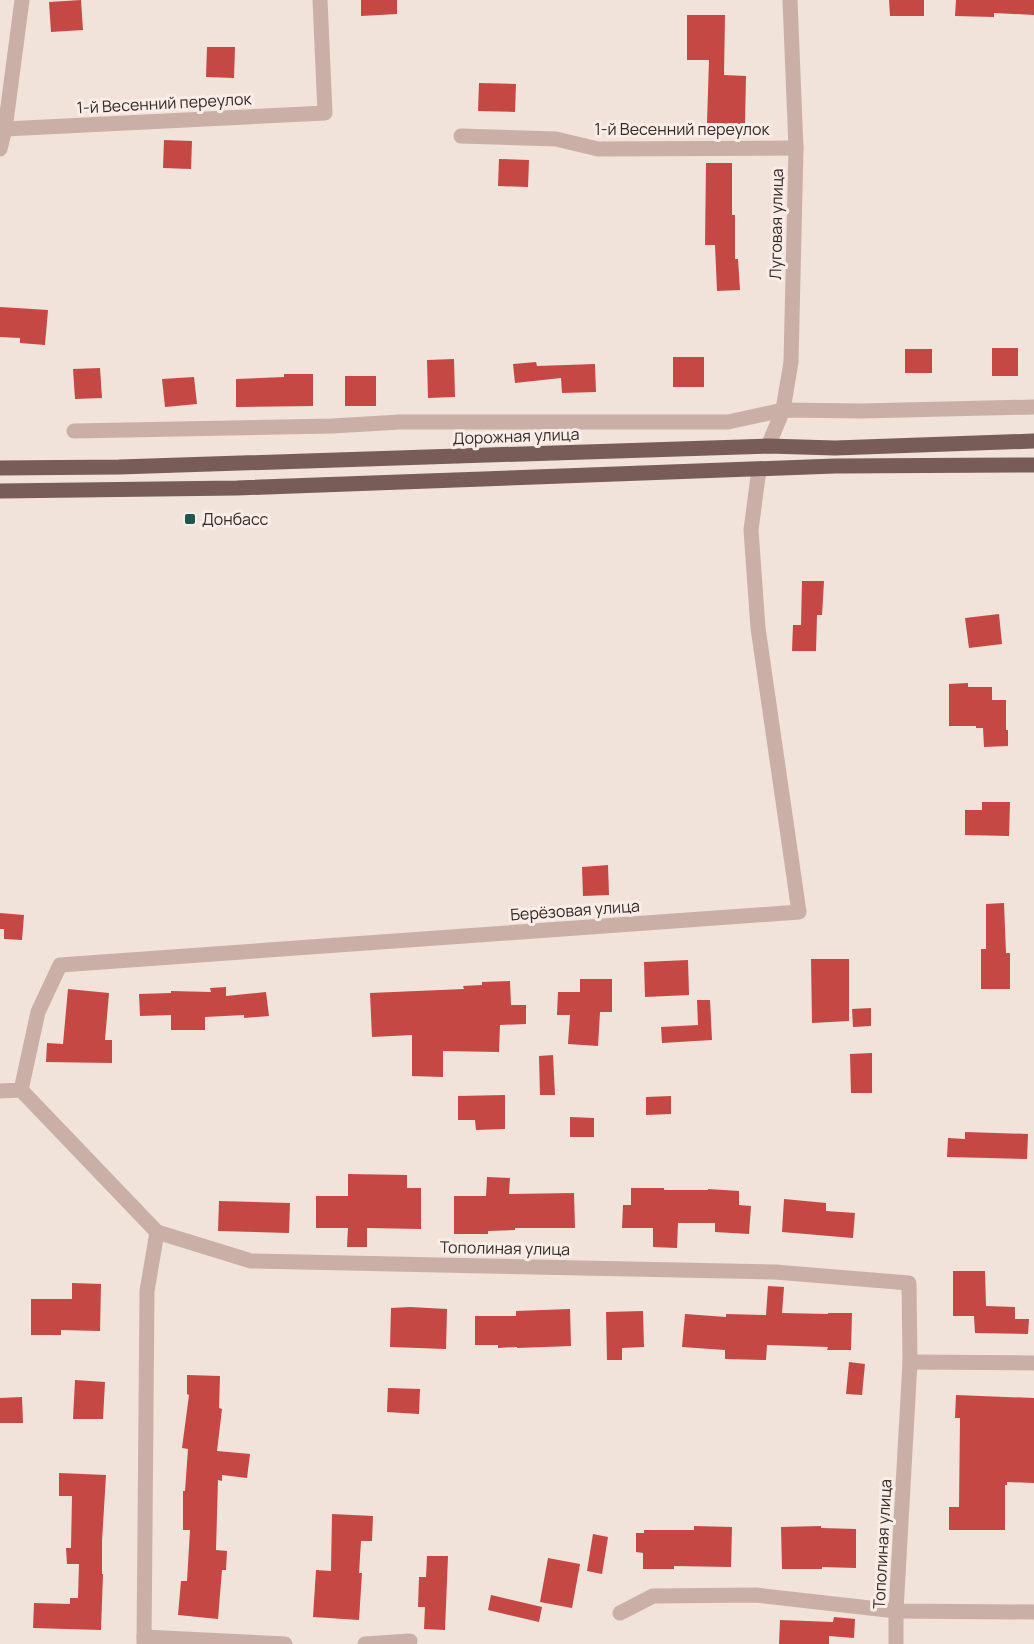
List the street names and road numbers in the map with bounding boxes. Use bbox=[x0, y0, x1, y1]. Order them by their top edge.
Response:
street label: 1-й Весенний переулок bbox=[76, 87, 253, 119]
street label: 1-й Весенний переулок bbox=[595, 118, 770, 140]
street label: Луговая улица bbox=[764, 168, 788, 280]
street label: Дорожная улица bbox=[452, 423, 580, 449]
street label: Берёзовая улица bbox=[509, 894, 641, 926]
street label: Тополиная улица bbox=[440, 1236, 570, 1260]
street label: Тополиная улица bbox=[868, 1478, 896, 1610]

